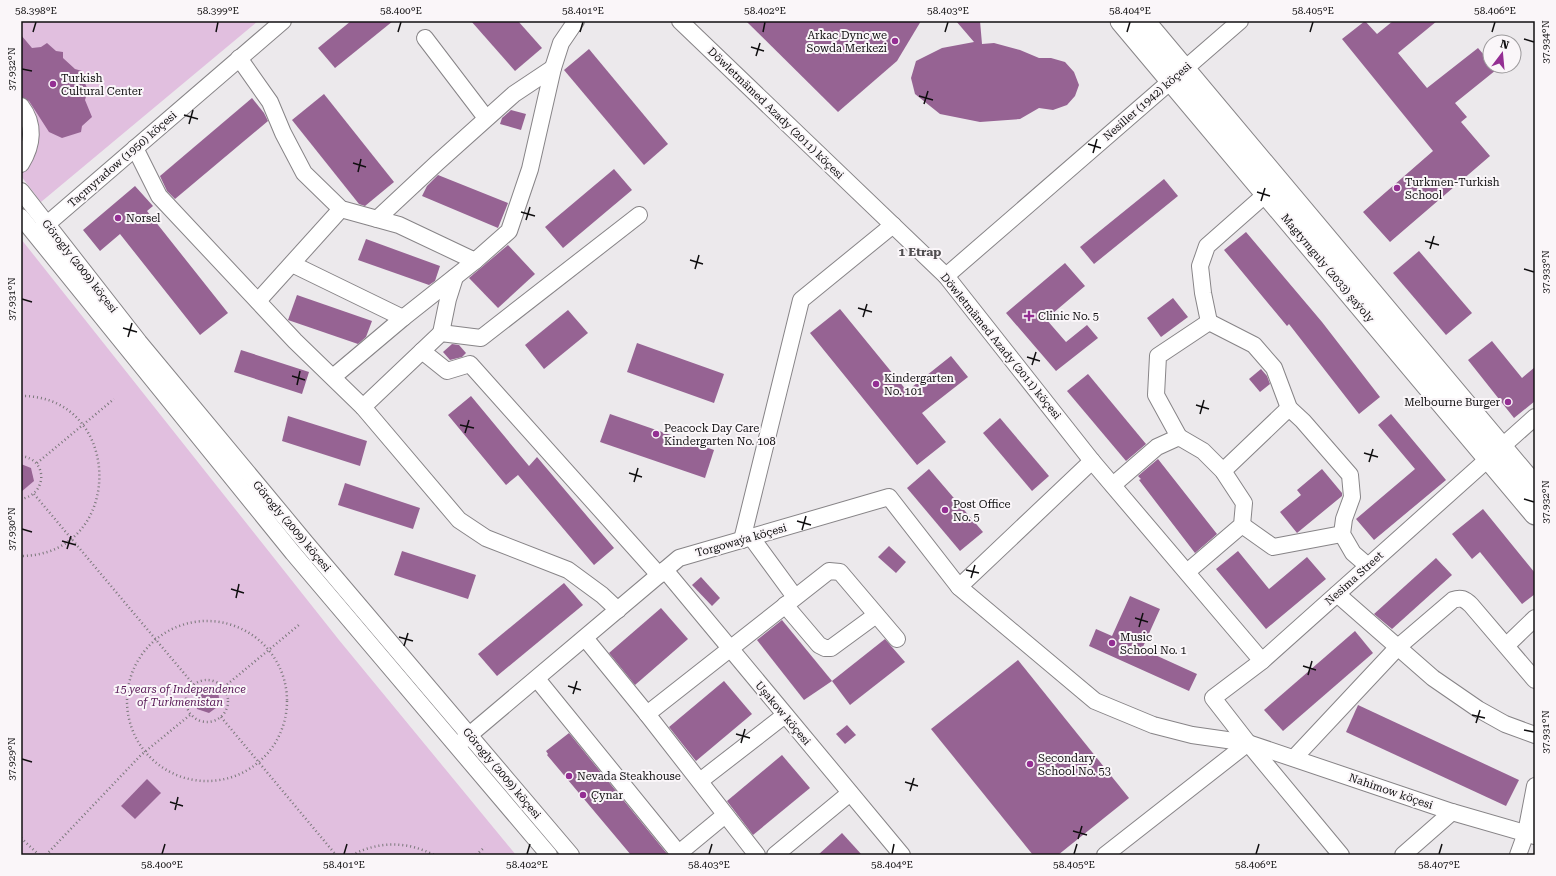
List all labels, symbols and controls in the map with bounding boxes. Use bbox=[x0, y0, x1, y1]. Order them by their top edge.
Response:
text: 58.398°E bbox=[15, 5, 57, 16]
text: 58.399°E bbox=[197, 5, 239, 16]
text: 58.400°E bbox=[380, 5, 422, 16]
text: 58.401°E bbox=[562, 5, 604, 16]
text: 58.402°E bbox=[744, 5, 786, 16]
text: 58.403°E bbox=[927, 5, 969, 16]
text: 58.404°E bbox=[1109, 5, 1151, 16]
text: 58.405°E bbox=[1292, 5, 1334, 16]
text: 58.406°E bbox=[1474, 5, 1516, 16]
text: 37.934°N bbox=[1540, 20, 1551, 64]
place label: Arkac Dync we Sowda Merkezi bbox=[807, 29, 887, 55]
north arrow bbox=[1482, 34, 1522, 74]
marker: Arkac Dync we Sowda Merkezi bbox=[890, 36, 900, 46]
text: N bbox=[1499, 37, 1511, 52]
street label: Döwletmämed Azady (2011) köçesi bbox=[705, 45, 847, 182]
text: 37.932°N bbox=[6, 47, 17, 91]
street label: Nesiller (1942) köçesi bbox=[1101, 59, 1194, 143]
place label: Turkish Cultural Center bbox=[61, 72, 143, 98]
marker: Turkish Cultural Center bbox=[48, 79, 58, 89]
street label: Taçmyradow (1950) köçesi bbox=[65, 108, 180, 210]
place label: Turkmen-Turkish School bbox=[1405, 176, 1500, 202]
marker: Turkmen-Turkish School bbox=[1392, 183, 1402, 193]
street label: Magtymguly (2033) şaýoly bbox=[1278, 211, 1377, 326]
place label: Norsel bbox=[126, 212, 161, 225]
marker: Norsel bbox=[113, 213, 123, 223]
street label: Görogly (2009) köçesi bbox=[39, 217, 120, 316]
district label: 1 Etrap bbox=[899, 245, 941, 259]
text: 37.933°N bbox=[1540, 250, 1551, 294]
street label: Döwletmämed Azady (2011) köçesi bbox=[938, 271, 1064, 422]
text: 37.931°N bbox=[6, 277, 17, 321]
marker: Clinic No. 5 bbox=[1023, 310, 1035, 322]
place label: Clinic No. 5 bbox=[1038, 310, 1099, 323]
place label: Kindergarten No. 101 bbox=[884, 372, 954, 398]
marker: Kindergarten No. 101 bbox=[871, 379, 881, 389]
place label: Melbourne Burger bbox=[1404, 396, 1500, 409]
marker: Melbourne Burger bbox=[1503, 397, 1513, 407]
place label: Peacock Day Care Kindergarten No. 108 bbox=[664, 422, 776, 448]
marker: Peacock Day Care Kindergarten No. 108 bbox=[651, 429, 661, 439]
street label: Görogly (2009) köçesi bbox=[250, 478, 334, 575]
text: 37.932°N bbox=[1540, 480, 1551, 524]
place label: Post Office No. 5 bbox=[953, 498, 1011, 524]
marker: Post Office No. 5 bbox=[940, 505, 950, 515]
text: 37.930°N bbox=[6, 507, 17, 551]
street label: Torgowaýa köçesi bbox=[694, 521, 789, 560]
street label: Nesima Street bbox=[1323, 549, 1386, 608]
place label: Music School No. 1 bbox=[1120, 631, 1187, 657]
marker: Music School No. 1 bbox=[1107, 638, 1117, 648]
street label: Uşakow köçesi bbox=[752, 679, 813, 748]
park label: 15 years of Independence of Turkmenistan bbox=[114, 683, 246, 709]
text: 37.931°N bbox=[1540, 710, 1551, 754]
street label: Görogly (2009) köçesi bbox=[460, 725, 544, 822]
text: 37.929°N bbox=[6, 737, 17, 781]
place label: Secondary School No. 53 bbox=[1038, 752, 1111, 778]
marker: Secondary School No. 53 bbox=[1025, 759, 1035, 769]
place label: Nevada Steakhouse bbox=[577, 770, 681, 783]
marker: Nevada Steakhouse bbox=[564, 771, 574, 781]
street label: Nahimow köçesi bbox=[1347, 771, 1435, 812]
place label: Çynar bbox=[591, 789, 624, 802]
marker: Çynar bbox=[578, 790, 588, 800]
text: 58.400°E bbox=[141, 859, 183, 870]
text: 58.401°E bbox=[323, 859, 365, 870]
text: 58.402°E bbox=[506, 859, 548, 870]
text: 58.403°E bbox=[688, 859, 730, 870]
text: 58.404°E bbox=[871, 859, 913, 870]
text: 58.405°E bbox=[1053, 859, 1095, 870]
text: 58.406°E bbox=[1235, 859, 1277, 870]
text: 58.407°E bbox=[1418, 859, 1460, 870]

